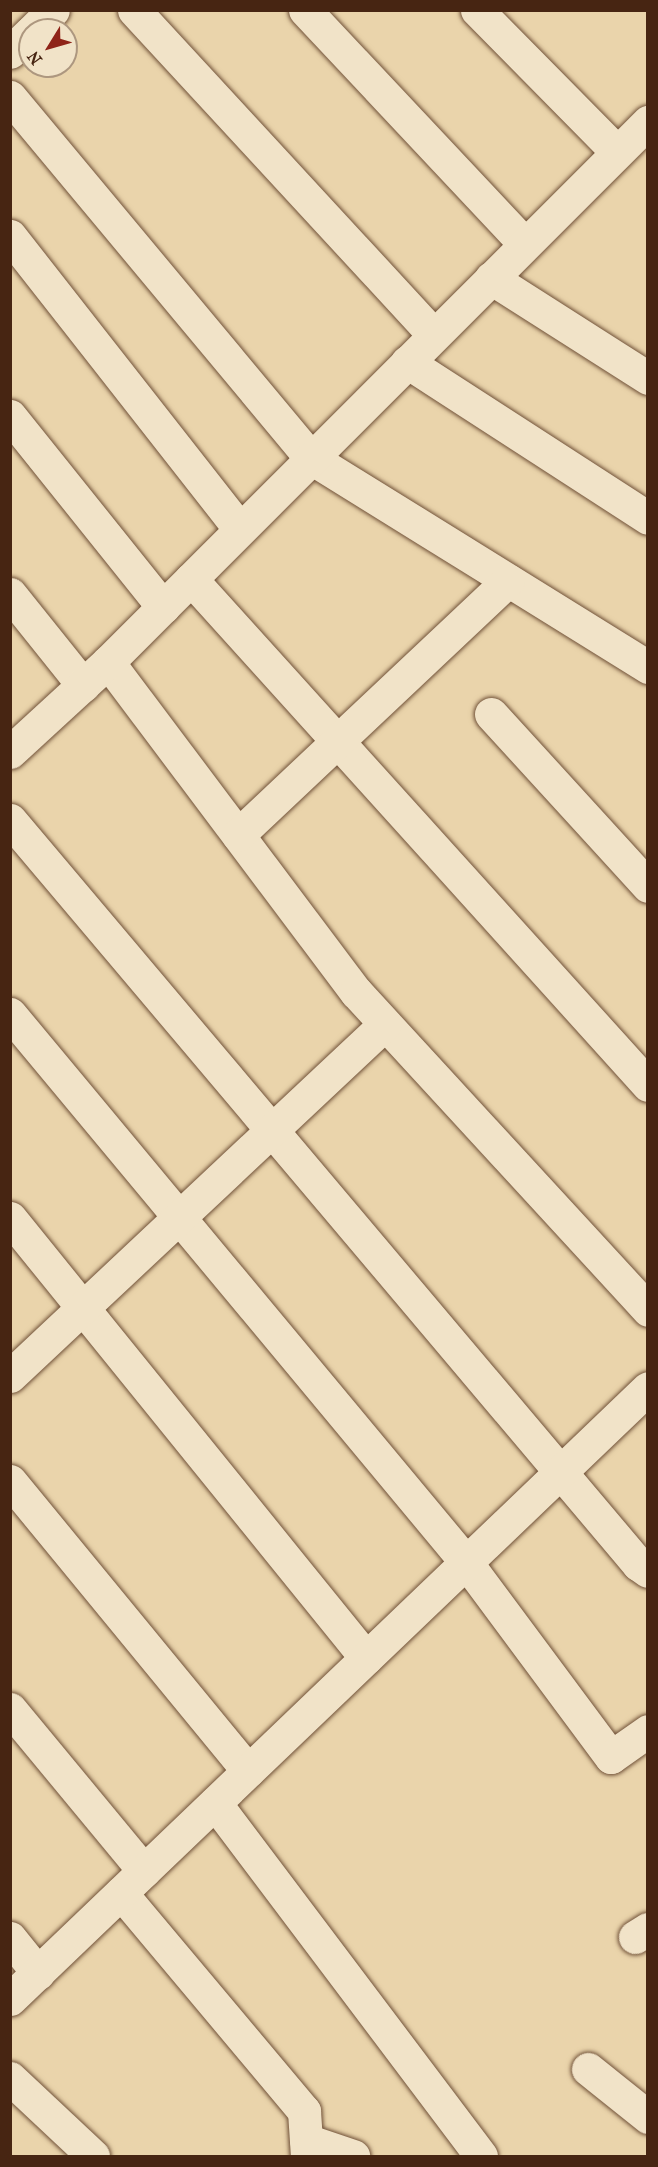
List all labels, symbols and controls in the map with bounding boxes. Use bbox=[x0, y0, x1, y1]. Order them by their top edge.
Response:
north arrow bbox=[18, 18, 78, 78]
text: N bbox=[24, 47, 46, 69]

